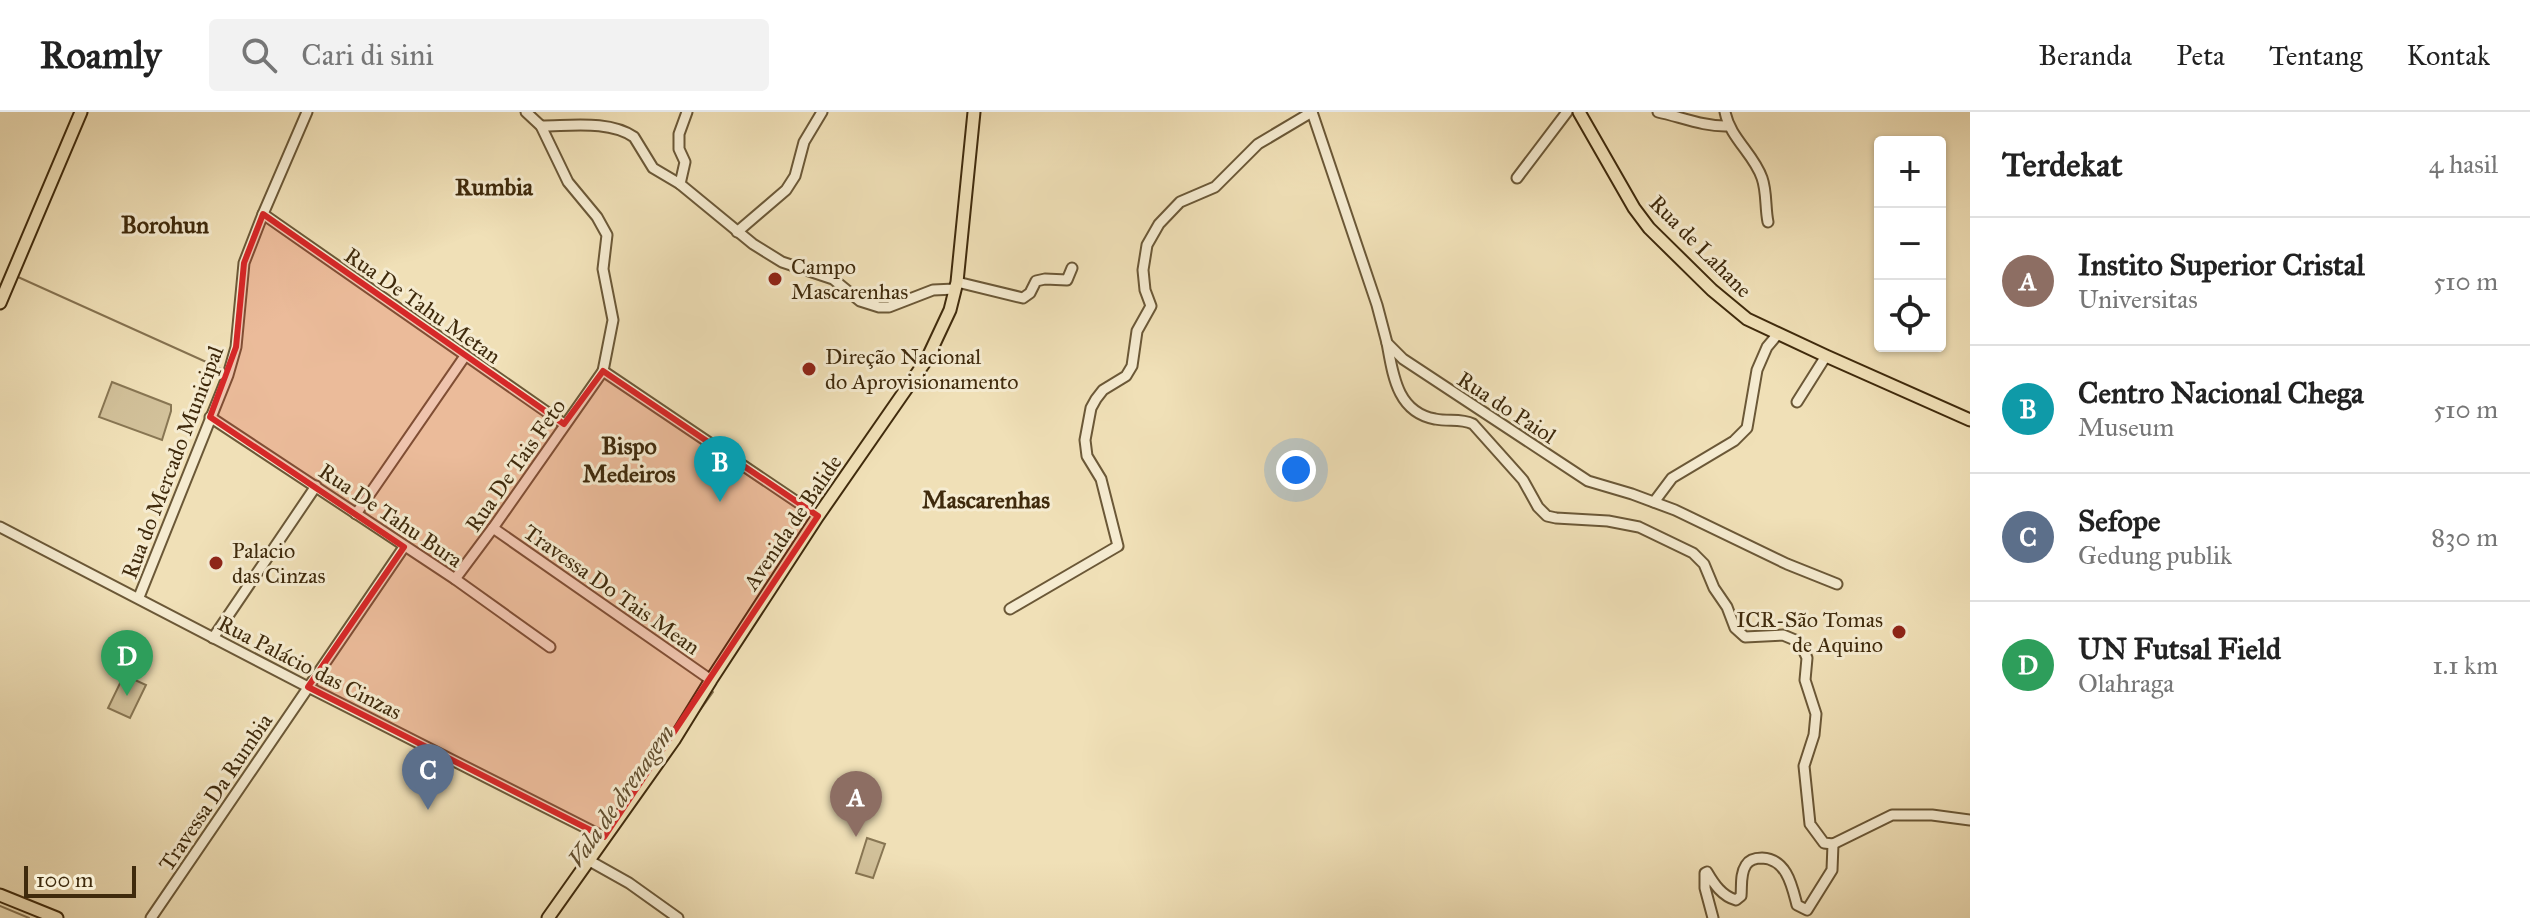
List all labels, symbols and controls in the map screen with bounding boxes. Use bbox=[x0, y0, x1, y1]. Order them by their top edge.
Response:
search box bbox=[209, 19, 769, 91]
text: Roamly bbox=[40, 32, 161, 78]
icon: search bbox=[237, 33, 281, 77]
text: Cari di sini bbox=[301, 37, 434, 73]
text: Beranda bbox=[2039, 38, 2132, 73]
text: Peta bbox=[2176, 38, 2225, 73]
text: Tentang bbox=[2269, 38, 2362, 73]
text: Kontak bbox=[2406, 38, 2490, 73]
map controls bbox=[1874, 136, 1946, 352]
button: + bbox=[1874, 136, 1946, 208]
text: Terdekat bbox=[2002, 144, 2123, 185]
text: 4 hasil bbox=[2429, 148, 2498, 180]
district label: Rumbia bbox=[455, 172, 534, 202]
street label: Rua de Lahane bbox=[1644, 189, 1758, 303]
button: − bbox=[1874, 208, 1946, 280]
district label: Borohun bbox=[121, 210, 209, 240]
street label: Rua De Tahu Metan bbox=[339, 241, 506, 369]
text: Instito Superior Cristal bbox=[2078, 247, 2365, 283]
place label: Campo Mascarenhas bbox=[791, 253, 908, 305]
text: A bbox=[2019, 265, 2037, 297]
text: 510 m bbox=[2433, 265, 2498, 297]
marker: Campo Mascarenhas bbox=[766, 270, 784, 288]
button: locate bbox=[1874, 280, 1946, 352]
text: Universitas bbox=[2078, 283, 2198, 315]
street label: Rua do Mercado Municipal bbox=[116, 342, 229, 582]
place label: Direção Nacional do Aprovisionamento bbox=[825, 343, 1019, 395]
marker: Direção Nacional do Aprovisionamento bbox=[800, 360, 818, 378]
street label: Rua do Paiol bbox=[1452, 365, 1561, 449]
text: Centro Nacional Chega bbox=[2078, 375, 2364, 411]
text: B bbox=[2019, 393, 2037, 425]
text: 510 m bbox=[2433, 393, 2498, 425]
street label: Rua De Tais Feto bbox=[460, 394, 571, 537]
text: Museum bbox=[2078, 411, 2174, 443]
district label: Bispo Medeiros bbox=[582, 431, 676, 489]
pin: B bbox=[694, 436, 746, 502]
street label: Avenida de Balide bbox=[737, 450, 848, 596]
your location bbox=[1276, 450, 1316, 490]
street label: Rua De Tahu Bura bbox=[314, 457, 468, 574]
district label: Mascarenhas bbox=[922, 485, 1050, 515]
text: Sefope bbox=[2078, 503, 2161, 539]
street label: Travessa Do Tais Mean bbox=[518, 518, 705, 661]
text: C bbox=[2019, 521, 2037, 553]
text: 830 m bbox=[2431, 521, 2498, 553]
place label: Palacio das Cinzas bbox=[232, 537, 326, 589]
text: Gedung publik bbox=[2078, 539, 2232, 571]
marker: Palacio das Cinzas bbox=[207, 554, 225, 572]
place label: ICR-São Tomas de Aquino bbox=[1736, 606, 1883, 658]
street label: Rua Palácio das Cinzas bbox=[213, 609, 406, 725]
marker: ICR-São Tomas de Aquino bbox=[1890, 623, 1908, 641]
pin: D bbox=[101, 630, 153, 696]
text: UN Futsal Field bbox=[2078, 631, 2281, 667]
text: D bbox=[2018, 649, 2038, 681]
text: 1.1 km bbox=[2433, 649, 2498, 681]
text: Olahraga bbox=[2078, 667, 2174, 699]
street label: Travessa Da Rumbia bbox=[153, 708, 278, 876]
water label: Vala de drenagem bbox=[561, 719, 681, 873]
pin: C bbox=[402, 744, 454, 810]
pin: A bbox=[830, 771, 882, 837]
scale bar bbox=[24, 862, 136, 898]
text: 100 m bbox=[36, 866, 93, 893]

